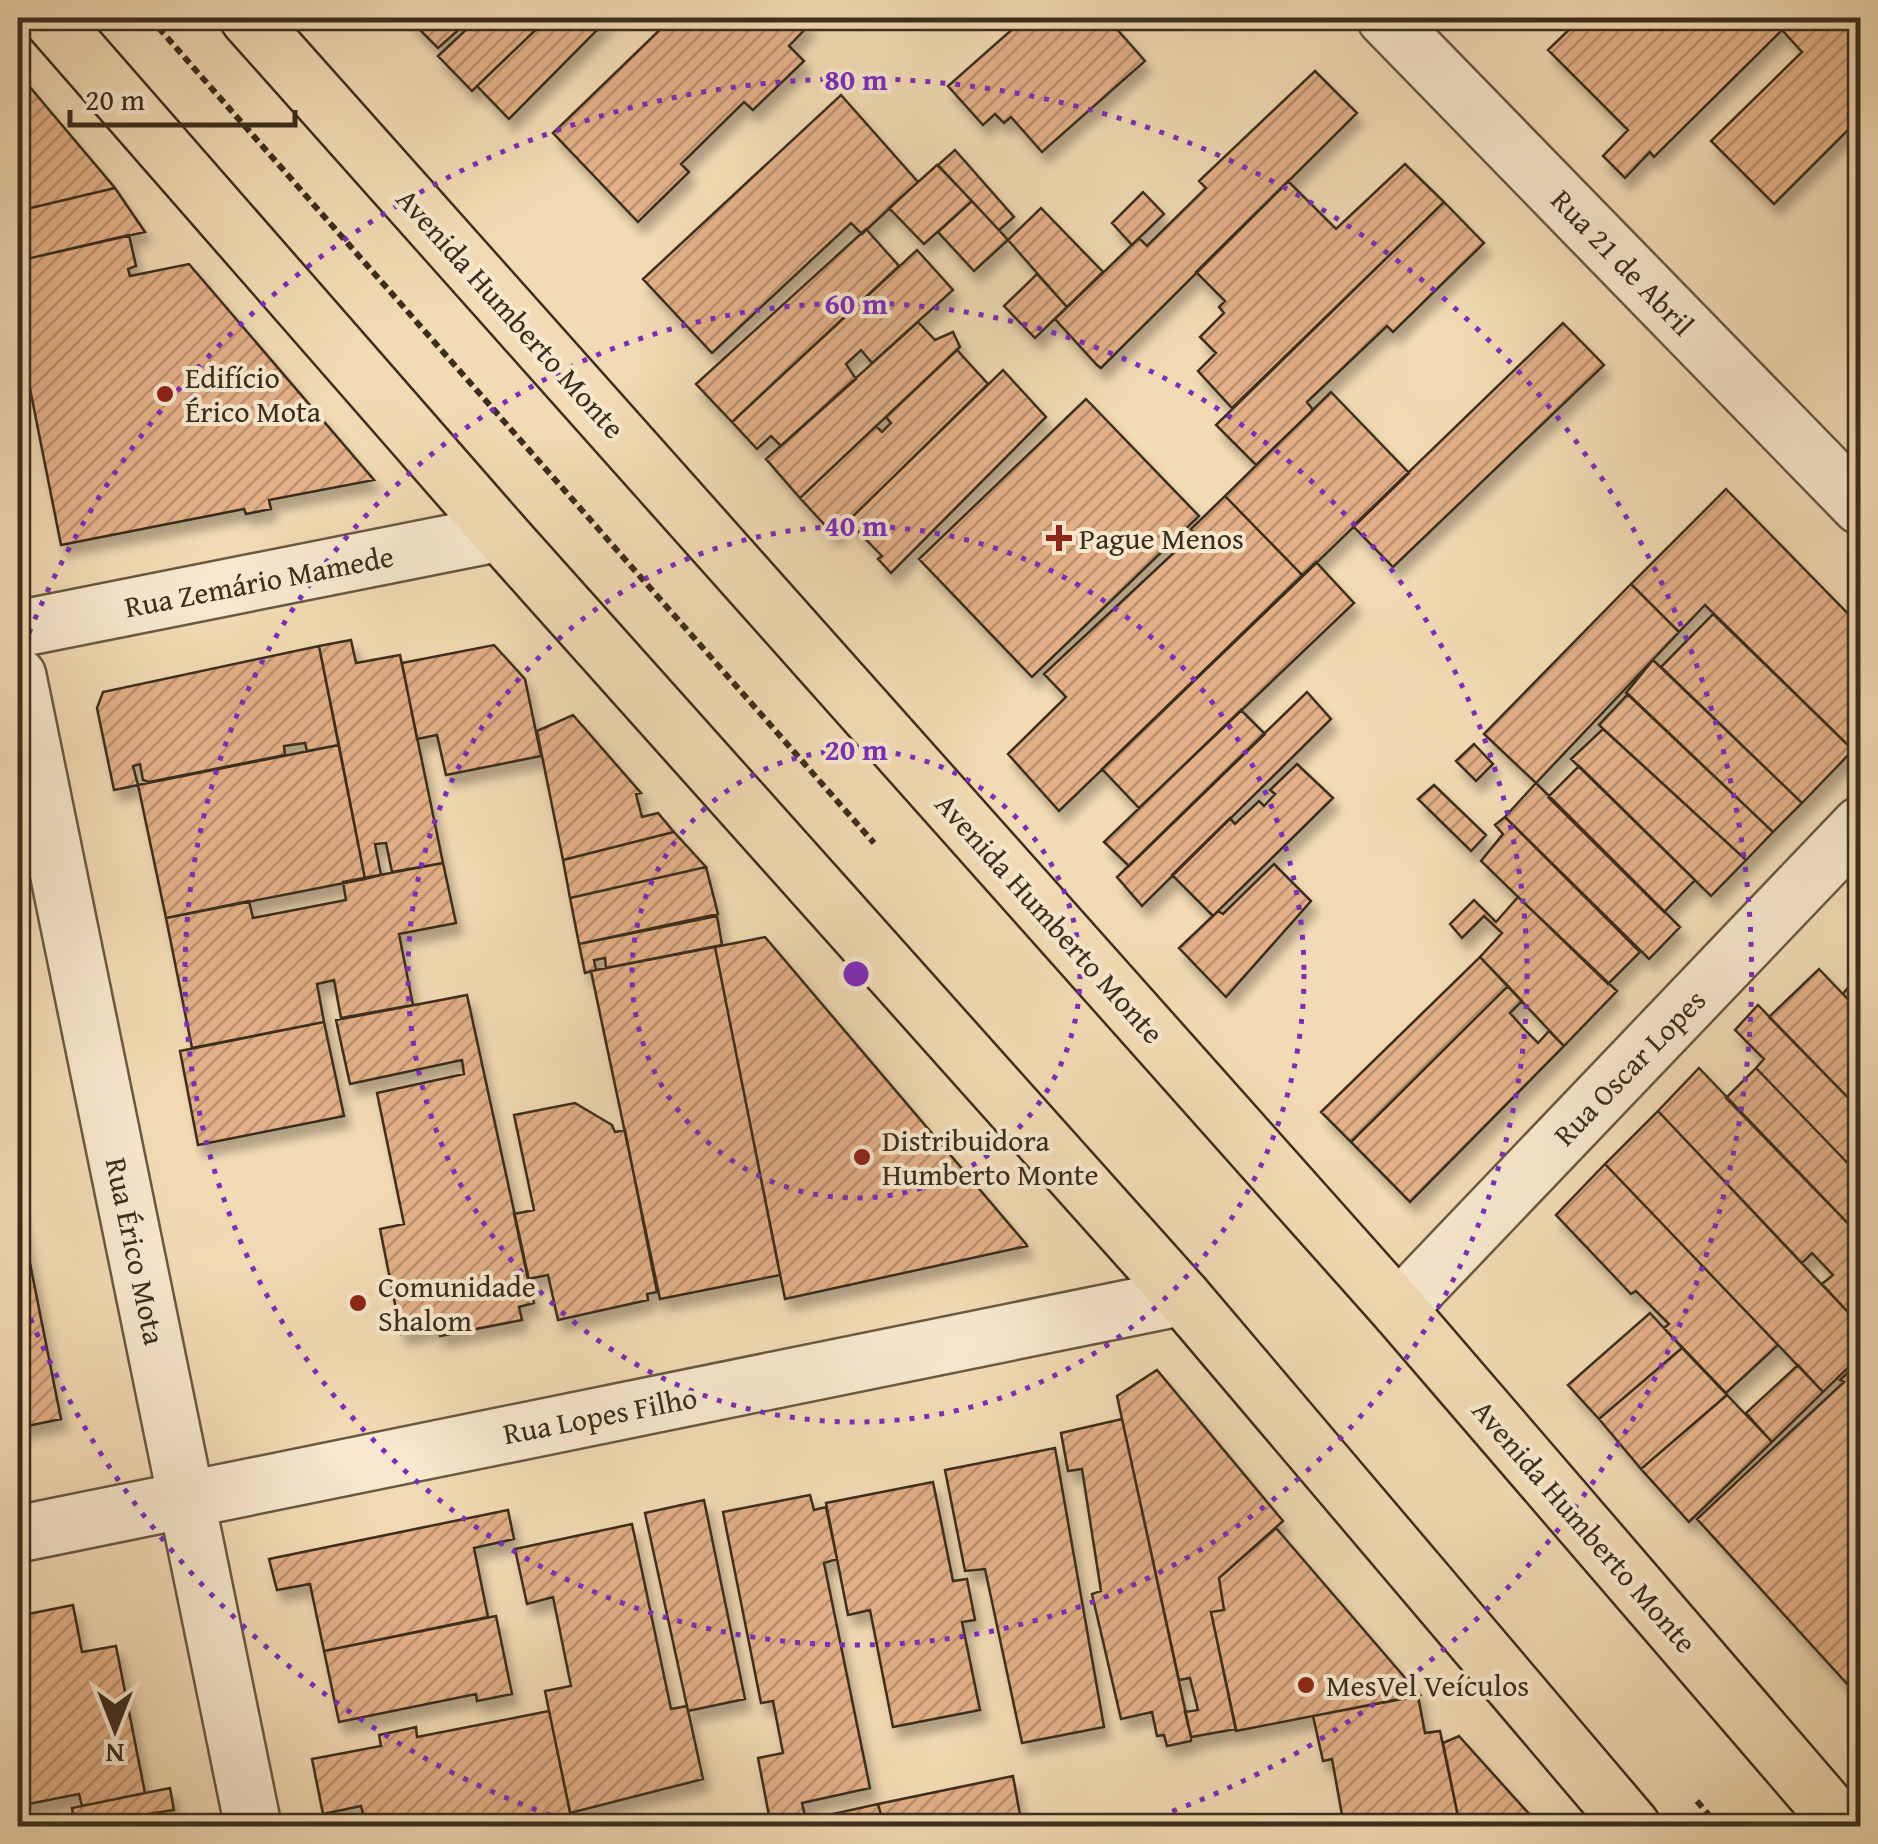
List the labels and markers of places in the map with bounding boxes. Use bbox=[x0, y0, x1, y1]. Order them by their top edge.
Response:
place label: Edifício Érico Mota bbox=[185, 355, 321, 433]
marker: Edifício Érico Mota bbox=[154, 383, 176, 405]
place label: Pague Menos bbox=[1079, 516, 1244, 560]
marker: Pague Menos bbox=[1048, 527, 1070, 549]
centre of rings bbox=[838, 956, 874, 992]
place label: Distribuidora Humberto Monte bbox=[882, 1118, 1099, 1196]
marker: Distribuidora Humberto Monte bbox=[851, 1146, 873, 1168]
place label: Comunidade Shalom bbox=[378, 1264, 536, 1342]
marker: Comunidade Shalom bbox=[347, 1292, 369, 1314]
place label: MesVel Veículos bbox=[1326, 1663, 1529, 1707]
marker: MesVel Veículos bbox=[1295, 1674, 1317, 1696]

